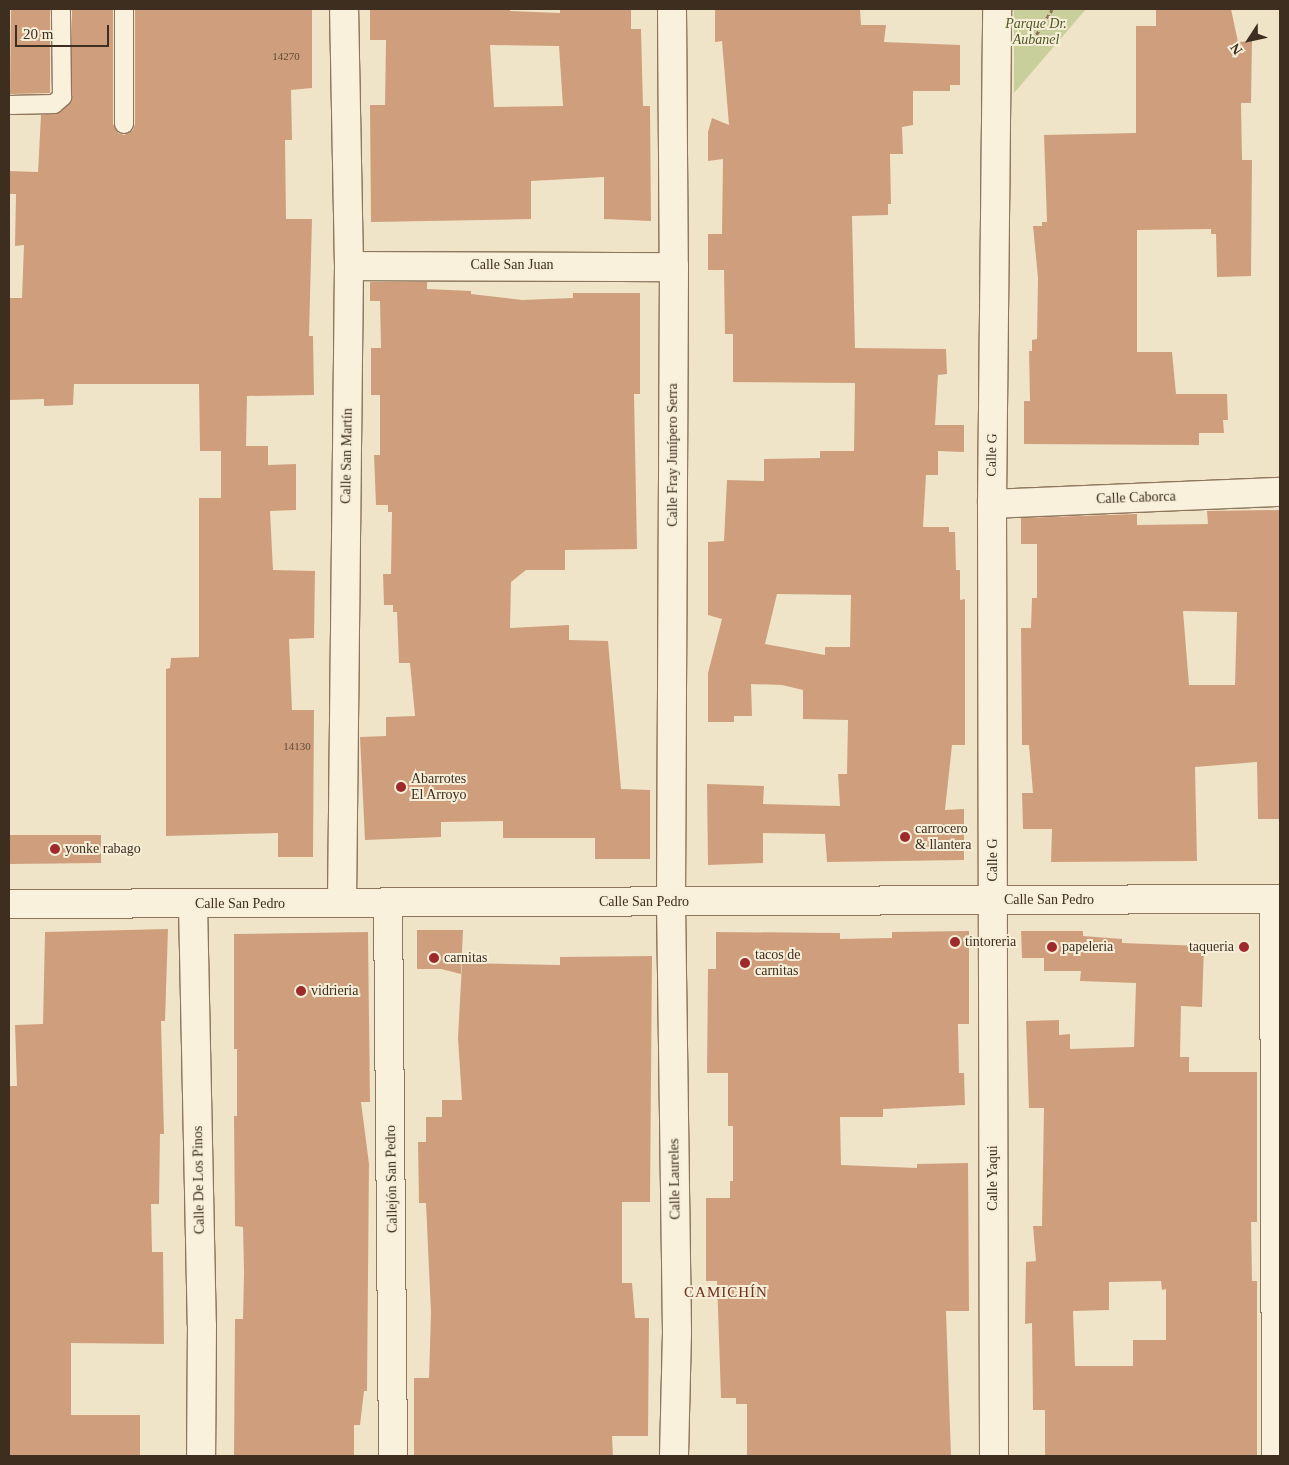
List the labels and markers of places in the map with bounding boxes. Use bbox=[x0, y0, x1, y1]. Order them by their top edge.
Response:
place label: Abarrotes El Arroyo bbox=[411, 771, 467, 804]
marker: Abarrotes El Arroyo bbox=[395, 781, 407, 793]
place label: carrocero & llantera bbox=[915, 821, 971, 854]
marker: carrocero & llantera bbox=[899, 831, 911, 843]
place label: yonke rabago bbox=[65, 841, 141, 857]
marker: yonke rabago bbox=[49, 843, 61, 855]
place label: tintoreria bbox=[965, 934, 1016, 950]
marker: tintoreria bbox=[949, 936, 961, 948]
place label: papeleria bbox=[1062, 939, 1113, 955]
place label: taqueria bbox=[1189, 939, 1234, 955]
marker: papeleria bbox=[1046, 941, 1058, 953]
marker: taqueria bbox=[1238, 941, 1250, 953]
place label: tacos de carnitas bbox=[755, 947, 800, 980]
place label: carnitas bbox=[444, 950, 488, 966]
marker: carnitas bbox=[428, 952, 440, 964]
marker: tacos de carnitas bbox=[739, 957, 751, 969]
place label: vidrieria bbox=[311, 983, 358, 999]
marker: vidrieria bbox=[295, 985, 307, 997]

